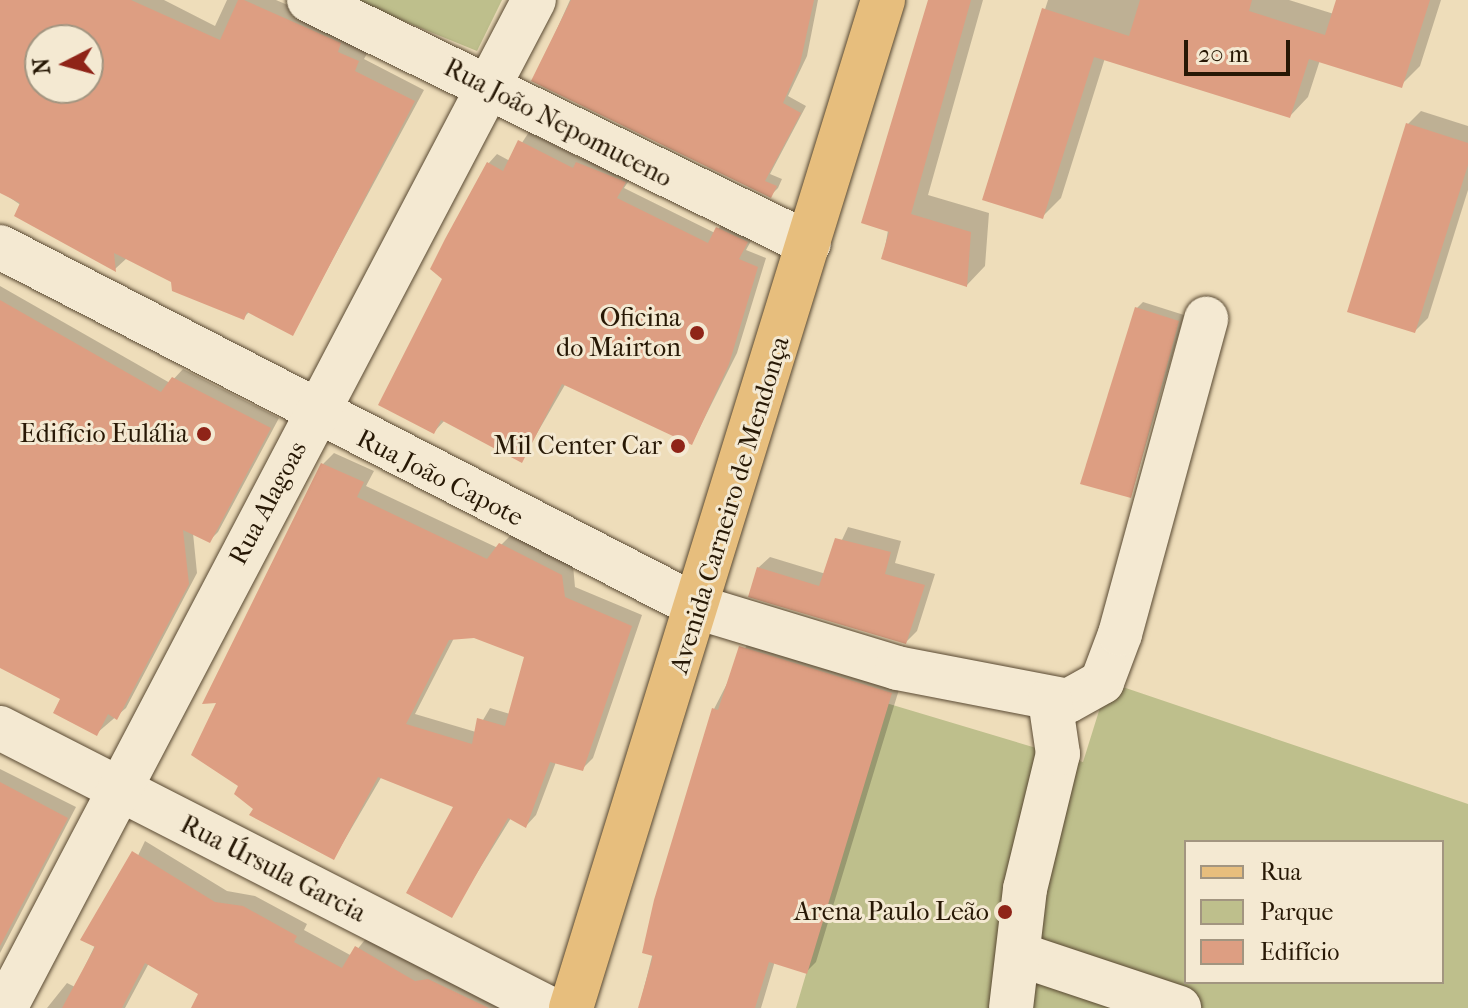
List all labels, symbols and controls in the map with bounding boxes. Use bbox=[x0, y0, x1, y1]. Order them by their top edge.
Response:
north arrow bbox=[24, 24, 104, 104]
scale bar bbox=[1188, 24, 1294, 74]
text: 20 m bbox=[1198, 40, 1249, 68]
street label: Rua João Nepomuceno bbox=[439, 52, 677, 194]
text: N bbox=[28, 57, 56, 76]
place label: Oficina do Mairton bbox=[556, 302, 681, 364]
marker: Oficina do Mairton bbox=[688, 324, 706, 342]
street label: Avenida Carneiro de Mendonça bbox=[664, 332, 796, 678]
place label: Edifício Eulália bbox=[20, 418, 188, 450]
street label: Rua João Capote bbox=[351, 423, 529, 533]
marker: Edifício Eulália bbox=[195, 425, 213, 443]
place label: Mil Center Car bbox=[493, 430, 662, 462]
street label: Rua Alagoas bbox=[222, 436, 314, 570]
marker: Mil Center Car bbox=[669, 437, 687, 455]
street label: Rua Úrsula Garcia bbox=[175, 809, 371, 929]
legend bbox=[1184, 840, 1444, 984]
text: Rua bbox=[1260, 858, 1302, 886]
place label: Arena Paulo Leão bbox=[794, 896, 989, 928]
text: Parque bbox=[1260, 898, 1333, 926]
marker: Arena Paulo Leão bbox=[996, 903, 1014, 921]
text: Edifício bbox=[1260, 938, 1339, 966]

